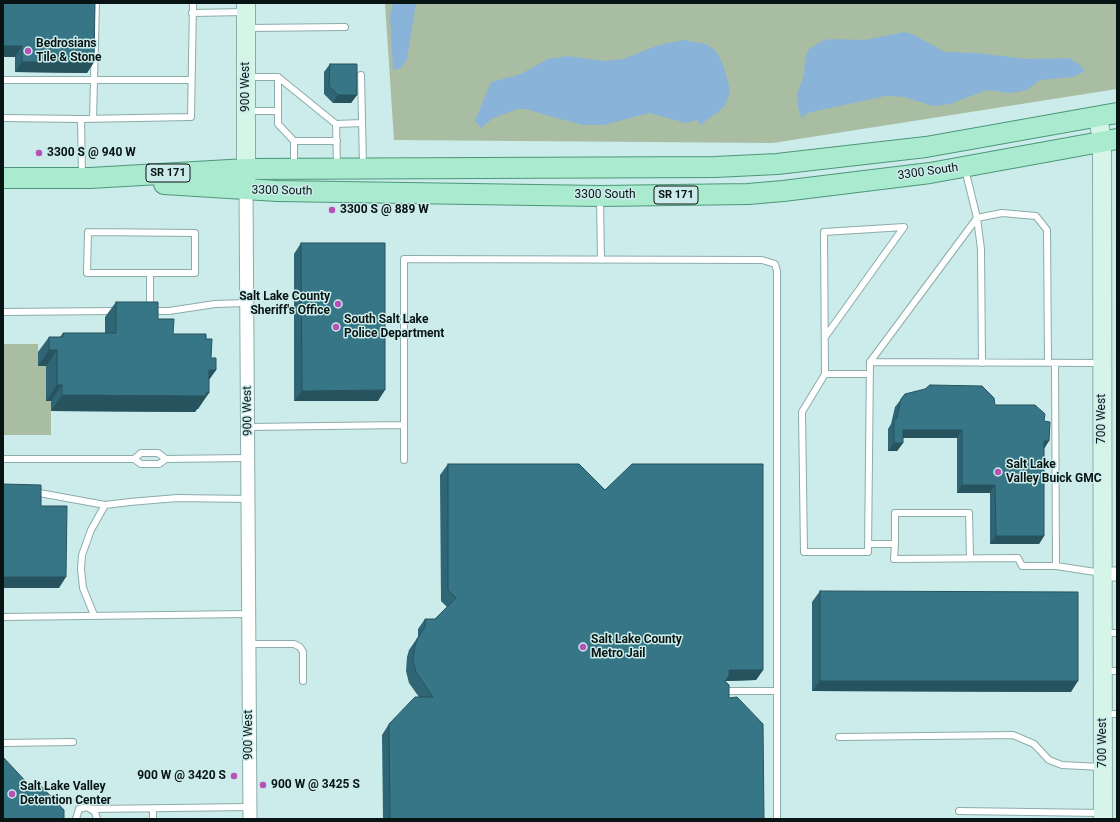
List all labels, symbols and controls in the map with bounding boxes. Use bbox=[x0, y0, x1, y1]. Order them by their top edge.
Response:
place label: Bedrosians Tile & Stone bbox=[36, 37, 101, 65]
marker: Bedrosians Tile & Stone bbox=[23, 46, 33, 56]
street label: 900 West bbox=[239, 62, 253, 112]
place label: 3300 S @ 940 W bbox=[47, 146, 136, 160]
marker: 3300 S @ 940 W bbox=[34, 148, 44, 158]
street label: 3300 South bbox=[897, 161, 959, 183]
road number: SR 171 bbox=[146, 164, 190, 182]
street label: 3300 South bbox=[251, 183, 313, 199]
road number: SR 171 bbox=[654, 186, 698, 204]
street label: 3300 South bbox=[574, 188, 636, 202]
place label: 3300 S @ 889 W bbox=[340, 203, 429, 217]
marker: 3300 S @ 889 W bbox=[327, 205, 337, 215]
place label: Salt Lake County Sheriff's Office bbox=[239, 290, 330, 318]
marker: Salt Lake County Sheriff's Office bbox=[333, 299, 343, 309]
place label: South Salt Lake Police Department bbox=[344, 313, 444, 341]
marker: South Salt Lake Police Department bbox=[331, 322, 341, 332]
street label: 900 West bbox=[240, 386, 256, 436]
street label: 700 West bbox=[1095, 394, 1109, 444]
place label: Salt Lake Valley Buick GMC bbox=[1006, 458, 1102, 486]
marker: Salt Lake Valley Buick GMC bbox=[993, 467, 1003, 477]
place label: Salt Lake County Metro Jail bbox=[591, 633, 682, 661]
marker: Salt Lake County Metro Jail bbox=[578, 642, 588, 652]
street label: 900 West bbox=[242, 710, 256, 760]
street label: 700 West bbox=[1096, 718, 1110, 768]
place label: 900 W @ 3420 S bbox=[137, 769, 226, 783]
marker: 900 W @ 3420 S bbox=[229, 771, 239, 781]
place label: 900 W @ 3425 S bbox=[271, 778, 360, 792]
place label: Salt Lake Valley Detention Center bbox=[20, 780, 111, 808]
marker: 900 W @ 3425 S bbox=[258, 780, 268, 790]
marker: Salt Lake Valley Detention Center bbox=[7, 789, 17, 799]

